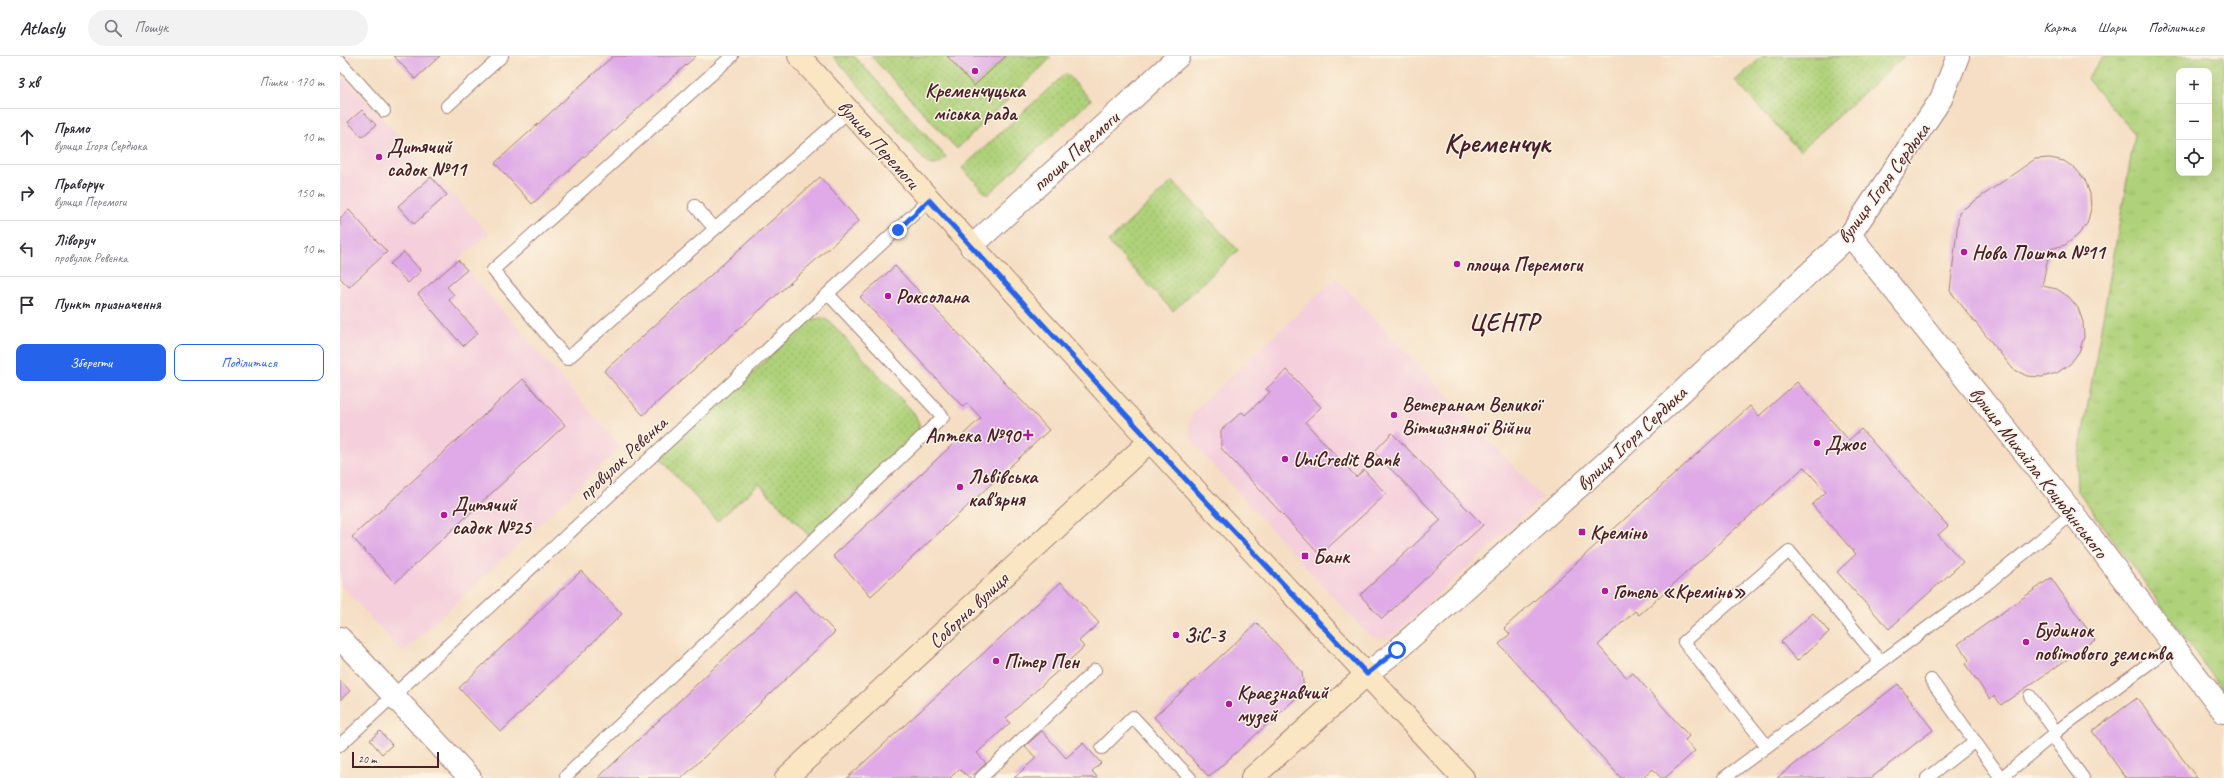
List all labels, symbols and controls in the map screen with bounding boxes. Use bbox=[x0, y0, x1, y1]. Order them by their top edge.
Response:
search box bbox=[88, 10, 368, 46]
text: Atlasly bbox=[20, 16, 64, 40]
icon: search bbox=[102, 17, 124, 39]
text: Пошук bbox=[134, 18, 168, 37]
text: Карта bbox=[2044, 19, 2076, 36]
text: Шари bbox=[2098, 19, 2126, 36]
text: Поділитися bbox=[2148, 19, 2204, 36]
marker: Кременчуцька міська рада bbox=[970, 66, 980, 76]
map controls bbox=[2176, 68, 2212, 176]
button: + bbox=[2176, 68, 2212, 104]
text: 3 хв bbox=[16, 72, 39, 93]
text: Пішки · 170 m bbox=[260, 74, 324, 90]
place label: Кременчуцька міська рада bbox=[925, 78, 1027, 126]
street label: вулиця Перемоги bbox=[832, 95, 926, 195]
button: − bbox=[2176, 104, 2212, 140]
street label: площа Перемоги bbox=[1027, 105, 1125, 197]
street label: вулиця Ігоря Сердюка bbox=[1831, 117, 1937, 248]
text: Прямо bbox=[54, 119, 90, 138]
district label: Кременчук bbox=[1444, 125, 1552, 160]
icon: ahead bbox=[16, 126, 38, 148]
text: 10 m bbox=[302, 129, 324, 145]
place label: Дитячий садок №11 bbox=[387, 134, 468, 182]
text: вулиця Ігоря Сердюка bbox=[54, 138, 147, 154]
button: locate bbox=[2176, 140, 2212, 176]
marker: Дитячий садок №11 bbox=[374, 152, 384, 162]
text: Праворуч bbox=[54, 175, 103, 194]
icon: right bbox=[16, 182, 38, 204]
text: 150 m bbox=[296, 185, 324, 201]
text: вулиця Перемоги bbox=[54, 194, 126, 210]
route end bbox=[889, 221, 907, 239]
text: Ліворуч bbox=[54, 231, 95, 250]
icon: left bbox=[16, 238, 38, 260]
place label: Нова Пошта №11 bbox=[1972, 240, 2107, 265]
text: 10 m bbox=[302, 241, 324, 257]
marker: Нова Пошта №11 bbox=[1959, 247, 1969, 257]
text: провулок Ревенка bbox=[54, 250, 128, 266]
place label: площа Перемоги bbox=[1465, 252, 1584, 277]
marker: площа Перемоги bbox=[1452, 259, 1462, 269]
place label: Роксолана bbox=[896, 284, 971, 309]
marker: Роксолана bbox=[883, 291, 893, 301]
icon: arrive bbox=[16, 294, 38, 316]
text: Пункт призначення bbox=[54, 295, 161, 314]
district label: ЦЕНТР bbox=[1469, 307, 1542, 337]
button: Зберегти bbox=[16, 344, 166, 381]
button: Поділитися bbox=[174, 344, 324, 381]
street label: вулиця Ігоря Сердюка bbox=[1571, 379, 1693, 496]
street label: вулиця Михайла Коцюбинського bbox=[1964, 381, 2114, 564]
place label: Ветеранам Великої Вітчизняної Війни bbox=[1402, 392, 1544, 440]
street label: провулок Ревенка bbox=[572, 409, 674, 506]
marker: Ветеранам Великої Вітчизняної Війни bbox=[1389, 410, 1399, 420]
place label: Аптека №90 bbox=[925, 423, 1022, 448]
marker: Аптека №90 bbox=[1023, 430, 1033, 440]
place label: Джос bbox=[1825, 431, 1867, 456]
marker: Джос bbox=[1812, 438, 1822, 448]
place label: UniCredit Bank bbox=[1293, 447, 1400, 472]
marker: UniCredit Bank bbox=[1280, 454, 1290, 464]
place label: Львiвська кав'ярня bbox=[968, 464, 1039, 512]
marker: Львiвська кав'ярня bbox=[955, 482, 965, 492]
place label: Дитячий садок №25 bbox=[452, 492, 533, 540]
marker: Дитячий садок №25 bbox=[439, 510, 449, 520]
place label: Кремінь bbox=[1590, 520, 1648, 545]
marker: Кремінь bbox=[1577, 527, 1587, 537]
place label: Банк bbox=[1313, 544, 1351, 569]
marker: Банк bbox=[1300, 551, 1310, 561]
street label: Соборна вулиця bbox=[923, 565, 1015, 654]
place label: Готель «Кремінь» bbox=[1613, 579, 1746, 604]
marker: Готель «Кремінь» bbox=[1600, 586, 1610, 596]
place label: Будинок повітового земства bbox=[2034, 618, 2174, 667]
place label: ЗіС-3 bbox=[1184, 623, 1227, 648]
marker: ЗіС-3 bbox=[1171, 630, 1181, 640]
marker: Будинок повітового земства bbox=[2021, 637, 2031, 647]
route start bbox=[1388, 641, 1406, 659]
place label: Пітер Пен bbox=[1004, 649, 1081, 674]
marker: Пітер Пен bbox=[991, 656, 1001, 666]
place label: Краєзнавчий музей bbox=[1237, 680, 1329, 729]
marker: Краєзнавчий музей bbox=[1224, 699, 1234, 709]
scale bar bbox=[352, 750, 439, 769]
text: 20 m bbox=[358, 752, 377, 766]

